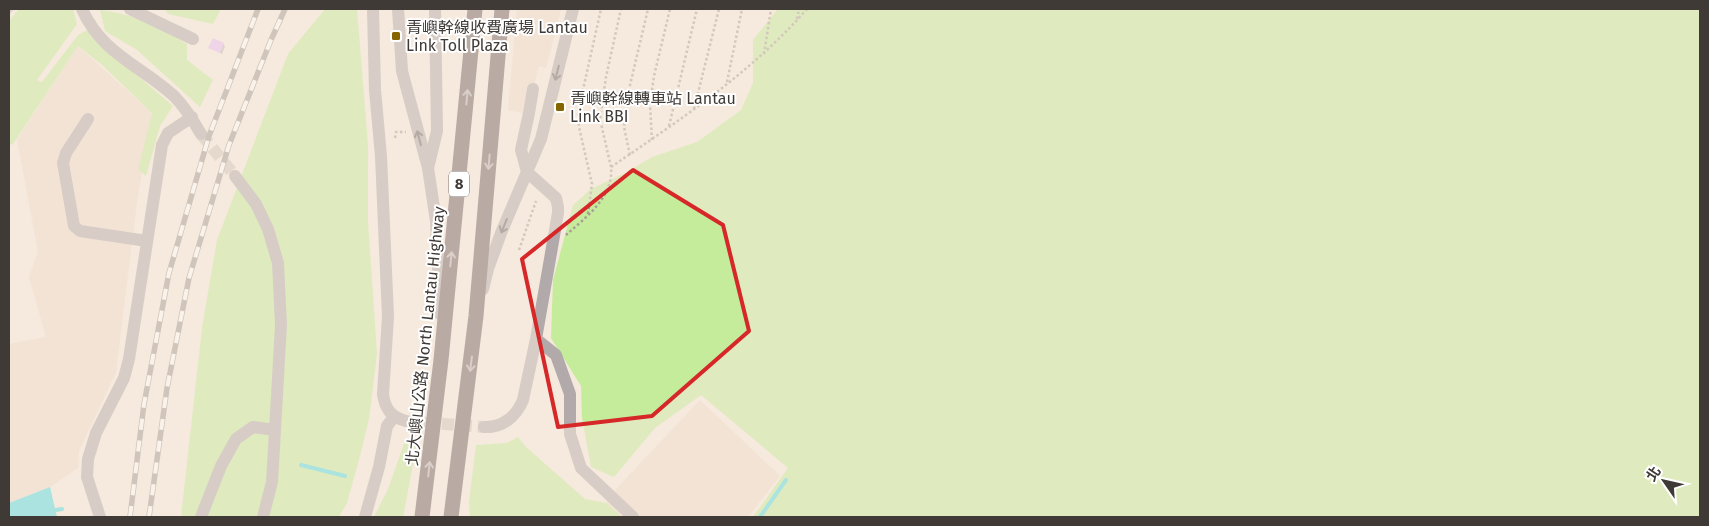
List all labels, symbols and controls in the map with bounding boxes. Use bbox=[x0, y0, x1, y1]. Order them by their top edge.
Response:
place label: 青嶼幹線收費廣場 Lantau Link Toll Plaza bbox=[406, 18, 588, 55]
marker: 青嶼幹線收費廣場 Lantau Link Toll Plaza bbox=[390, 30, 402, 42]
one-way arrow bbox=[552, 65, 561, 81]
one-way arrow bbox=[462, 89, 472, 105]
place label: 青嶼幹線轉車站 Lantau Link BBI bbox=[570, 89, 736, 126]
marker: 青嶼幹線轉車站 Lantau Link BBI bbox=[554, 101, 566, 113]
one-way arrow bbox=[414, 130, 424, 146]
one-way arrow bbox=[485, 154, 494, 170]
road number: 8 bbox=[449, 172, 469, 196]
street label: 北大嶼山公路 North Lantau Highway bbox=[402, 205, 449, 467]
one-way arrow bbox=[499, 218, 508, 233]
one-way arrow bbox=[446, 251, 456, 267]
one-way arrow bbox=[466, 356, 476, 372]
north arrow bbox=[1639, 456, 1689, 506]
one-way arrow bbox=[424, 461, 434, 477]
text: 北 bbox=[1643, 463, 1665, 485]

